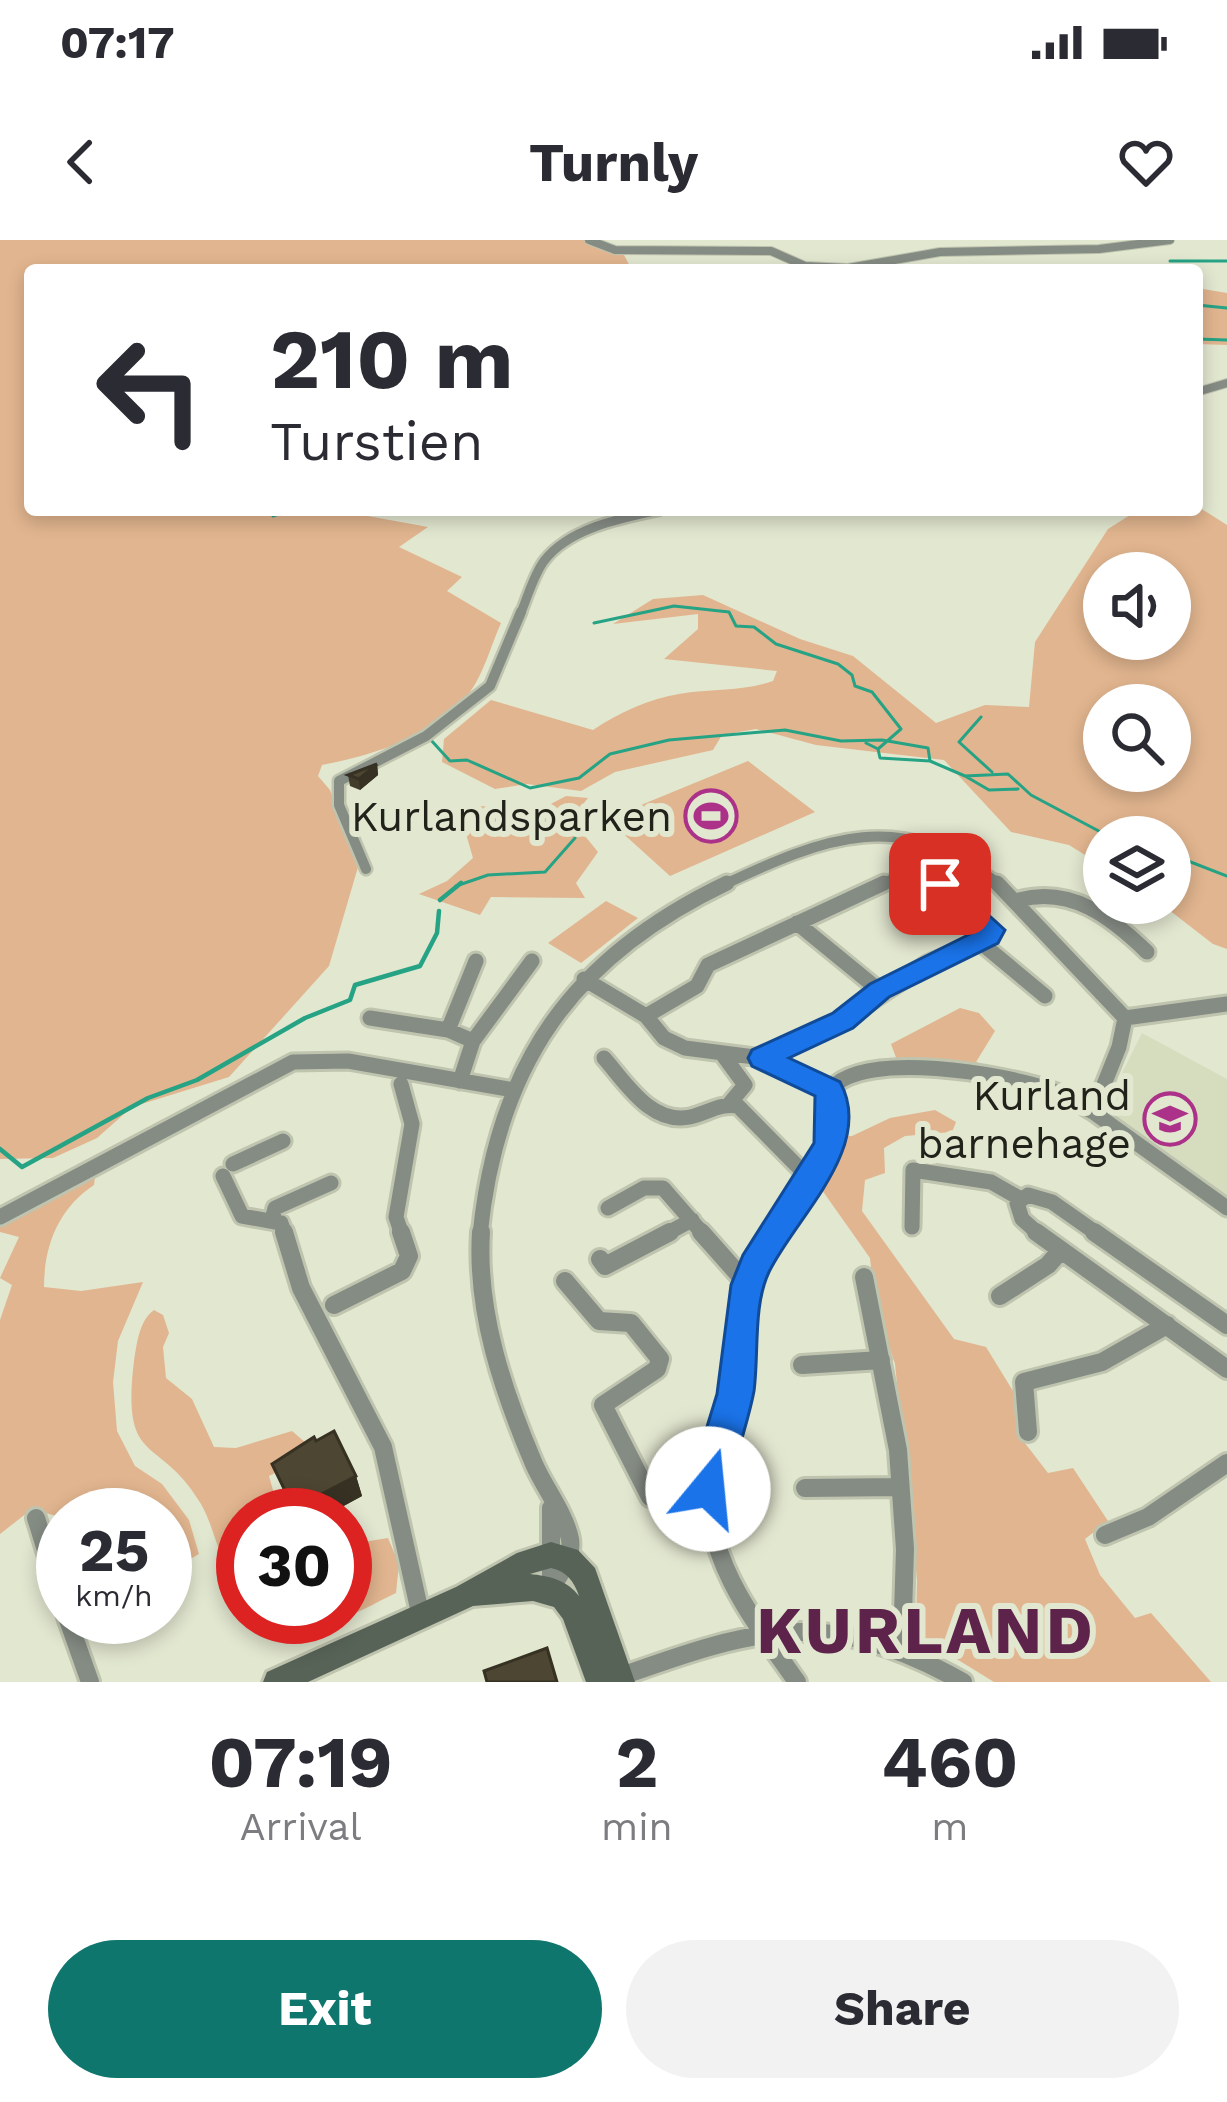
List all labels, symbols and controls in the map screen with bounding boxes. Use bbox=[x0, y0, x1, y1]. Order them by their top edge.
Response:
text: 07:17 bbox=[60, 16, 175, 69]
icon: back bbox=[48, 129, 114, 195]
icon: heart bbox=[1113, 129, 1179, 195]
text: Turnly bbox=[529, 131, 698, 194]
text: 210 m bbox=[270, 310, 513, 408]
icon: left bbox=[72, 312, 228, 468]
text: Turstien bbox=[270, 410, 483, 473]
map controls bbox=[1083, 552, 1191, 924]
button: sound bbox=[1083, 552, 1191, 660]
button: search bbox=[1083, 684, 1191, 792]
sports icon: Kurlandsparken bbox=[683, 788, 739, 844]
place label: Kurlandsparken bbox=[351, 792, 672, 841]
button: layers bbox=[1083, 816, 1191, 924]
pin bbox=[889, 833, 991, 935]
icon: arrive bbox=[907, 851, 973, 917]
place label: Kurland barnehage bbox=[917, 1071, 1131, 1168]
school or university icon: Kurland barnehage bbox=[1142, 1091, 1198, 1147]
position arrow bbox=[645, 1426, 771, 1552]
speed limit sign: 30 bbox=[216, 1488, 372, 1644]
text: 25 bbox=[79, 1515, 149, 1586]
text: km/h bbox=[75, 1578, 153, 1613]
district label: KURLAND bbox=[756, 1592, 1096, 1669]
text: 07:19 bbox=[208, 1720, 393, 1804]
text: 2 bbox=[615, 1720, 658, 1804]
text: 460 bbox=[881, 1720, 1018, 1804]
text: Arrival bbox=[240, 1804, 361, 1849]
text: min bbox=[601, 1804, 673, 1849]
text: m bbox=[931, 1804, 968, 1849]
button: Exit bbox=[48, 1940, 602, 2078]
button: Share bbox=[626, 1940, 1179, 2078]

